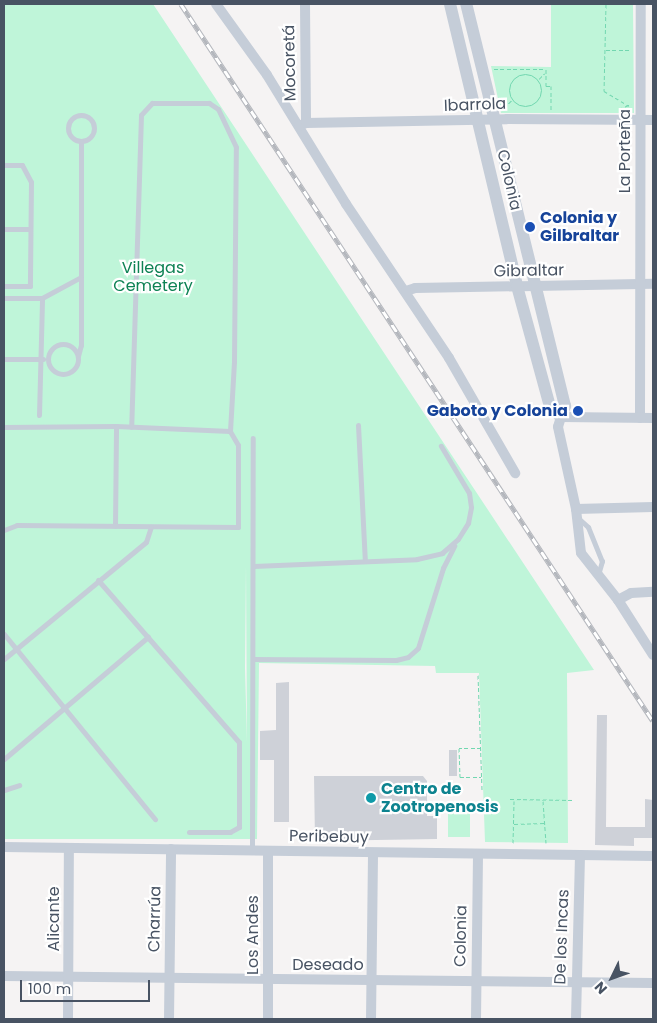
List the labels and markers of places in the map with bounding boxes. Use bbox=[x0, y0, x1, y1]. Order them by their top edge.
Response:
place label: Colonia y Gilbraltar bbox=[540, 208, 619, 246]
marker: Colonia y Gilbraltar bbox=[524, 221, 536, 233]
place label: Gaboto y Colonia bbox=[427, 401, 568, 421]
marker: Gaboto y Colonia bbox=[572, 405, 584, 417]
place label: Centro de Zootropenosis bbox=[381, 779, 499, 817]
marker: Centro de Zootropenosis bbox=[365, 792, 377, 804]

